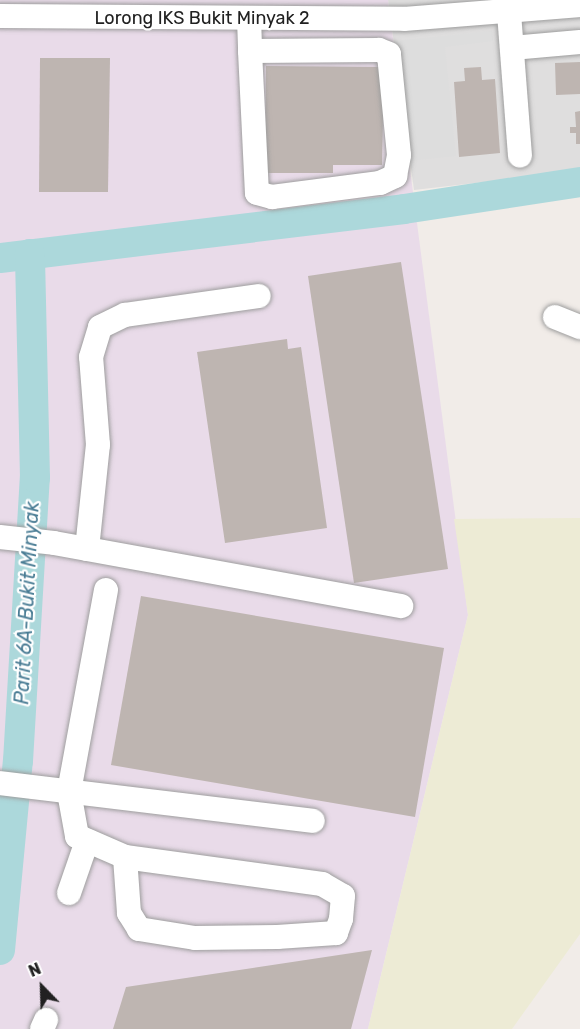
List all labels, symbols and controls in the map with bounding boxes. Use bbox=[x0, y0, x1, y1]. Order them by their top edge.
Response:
street label: Lorong IKS Bukit Minyak 2 bbox=[94, 7, 310, 29]
water label: Parit 6A-Bukit Minyak bbox=[10, 501, 44, 705]
north arrow bbox=[12, 957, 72, 1017]
text: N bbox=[26, 959, 44, 981]

